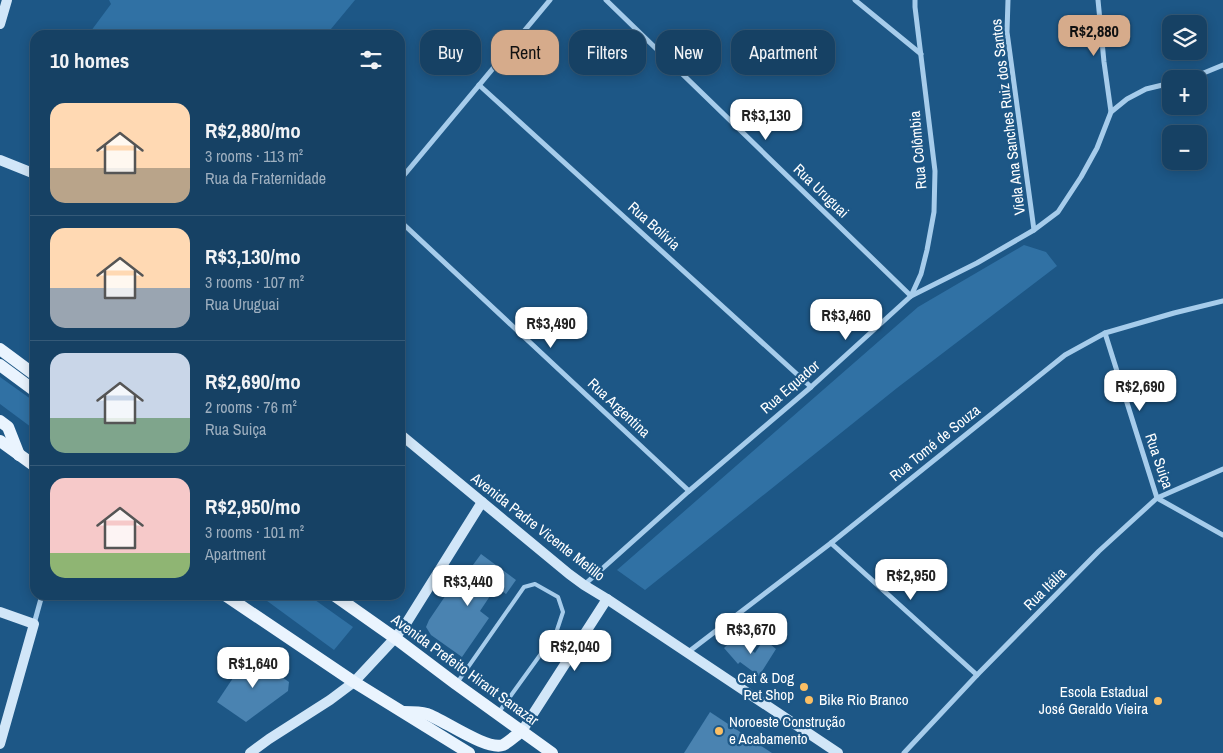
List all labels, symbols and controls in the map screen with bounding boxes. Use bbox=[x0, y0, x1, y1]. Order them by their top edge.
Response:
pin: R$2,880 bbox=[1048, 15, 1140, 57]
map controls bbox=[1162, 15, 1207, 170]
button: layers bbox=[1162, 15, 1207, 60]
street label: Viela Ana Sanches Ruiz dos Santos bbox=[985, 18, 1030, 216]
text: R$2,880 bbox=[1069, 20, 1119, 42]
chip: Buy bbox=[420, 30, 481, 75]
chip: Rent bbox=[491, 30, 559, 75]
chip: Filters bbox=[569, 30, 646, 75]
chip: New bbox=[656, 30, 721, 75]
chip: Apartment bbox=[731, 30, 835, 75]
text: 10 homes bbox=[50, 46, 129, 75]
icon: filters bbox=[357, 46, 385, 74]
button: + bbox=[1162, 70, 1207, 115]
pin: R$3,130 bbox=[720, 98, 812, 141]
text: R$3,130 bbox=[741, 104, 791, 126]
street label: Rua Colômbia bbox=[904, 110, 931, 190]
text: R$2,880/mo bbox=[205, 116, 301, 145]
icon: home bbox=[90, 123, 150, 183]
button: − bbox=[1162, 125, 1207, 170]
text: 3 rooms · 113 m² bbox=[205, 145, 303, 167]
street label: Rua Uruguai bbox=[789, 159, 854, 222]
text: Rua da Fraternidade bbox=[205, 167, 326, 189]
street label: Rua Bolívia bbox=[624, 197, 685, 255]
text: R$3,130/mo bbox=[205, 242, 301, 271]
icon: home bbox=[90, 248, 150, 308]
text: 3 rooms · 107 m² bbox=[205, 271, 304, 293]
text: Rua Uruguai bbox=[205, 293, 279, 315]
pin: R$3,460 bbox=[800, 298, 892, 341]
text: R$3,460 bbox=[821, 304, 871, 326]
pin: R$3,490 bbox=[505, 306, 597, 349]
text: R$3,490 bbox=[526, 312, 576, 334]
street label: Rua Equador bbox=[755, 355, 824, 418]
text: R$2,690/mo bbox=[205, 367, 301, 396]
pin: R$2,690 bbox=[1094, 370, 1186, 412]
icon: home bbox=[90, 373, 150, 433]
street label: Rua Argentina bbox=[583, 373, 655, 442]
text: R$2,690 bbox=[1115, 375, 1165, 397]
text: 2 rooms · 76 m² bbox=[205, 396, 297, 418]
street label: Rua Tomé de Souza bbox=[885, 399, 985, 486]
text: Rua Suiça bbox=[205, 418, 266, 440]
street label: Rua Suiça bbox=[1140, 430, 1179, 492]
street label: Avenida Padre Vicente Melillo bbox=[466, 467, 610, 586]
text: R$2,950/mo bbox=[205, 492, 301, 521]
icon: home bbox=[90, 498, 150, 558]
text: 3 rooms · 101 m² bbox=[205, 521, 304, 543]
text: Apartment bbox=[205, 543, 266, 565]
pin: R$2,950 bbox=[865, 558, 957, 601]
street label: Rua Itália bbox=[1019, 562, 1071, 615]
pin: R$3,440 bbox=[422, 564, 514, 607]
text: R$2,950 bbox=[886, 564, 936, 586]
text: R$3,440 bbox=[443, 570, 493, 592]
street label: Avenida Prefeito Hirant Sanazar bbox=[386, 608, 543, 730]
pin: R$3,670 bbox=[705, 612, 797, 655]
text: R$3,670 bbox=[726, 618, 776, 640]
pin: R$2,040 bbox=[529, 630, 621, 672]
text: R$2,040 bbox=[550, 635, 600, 657]
pin: R$1,640 bbox=[207, 646, 299, 689]
text: R$1,640 bbox=[228, 652, 278, 674]
place label: Cat & Dog Pet Shop bbox=[737, 667, 794, 705]
marker: Cat & Dog Pet Shop bbox=[798, 681, 810, 693]
place label: Escola Estadual José Geraldo Vieira bbox=[1039, 681, 1148, 719]
place label: Bike Rio Branco bbox=[819, 689, 909, 710]
marker: Bike Rio Branco bbox=[803, 694, 815, 706]
marker: Escola Estadual José Geraldo Vieira bbox=[1152, 695, 1164, 707]
place label: Noroeste Construção e Acabamento bbox=[729, 711, 845, 749]
marker: Noroeste Construção e Acabamento bbox=[713, 725, 725, 737]

